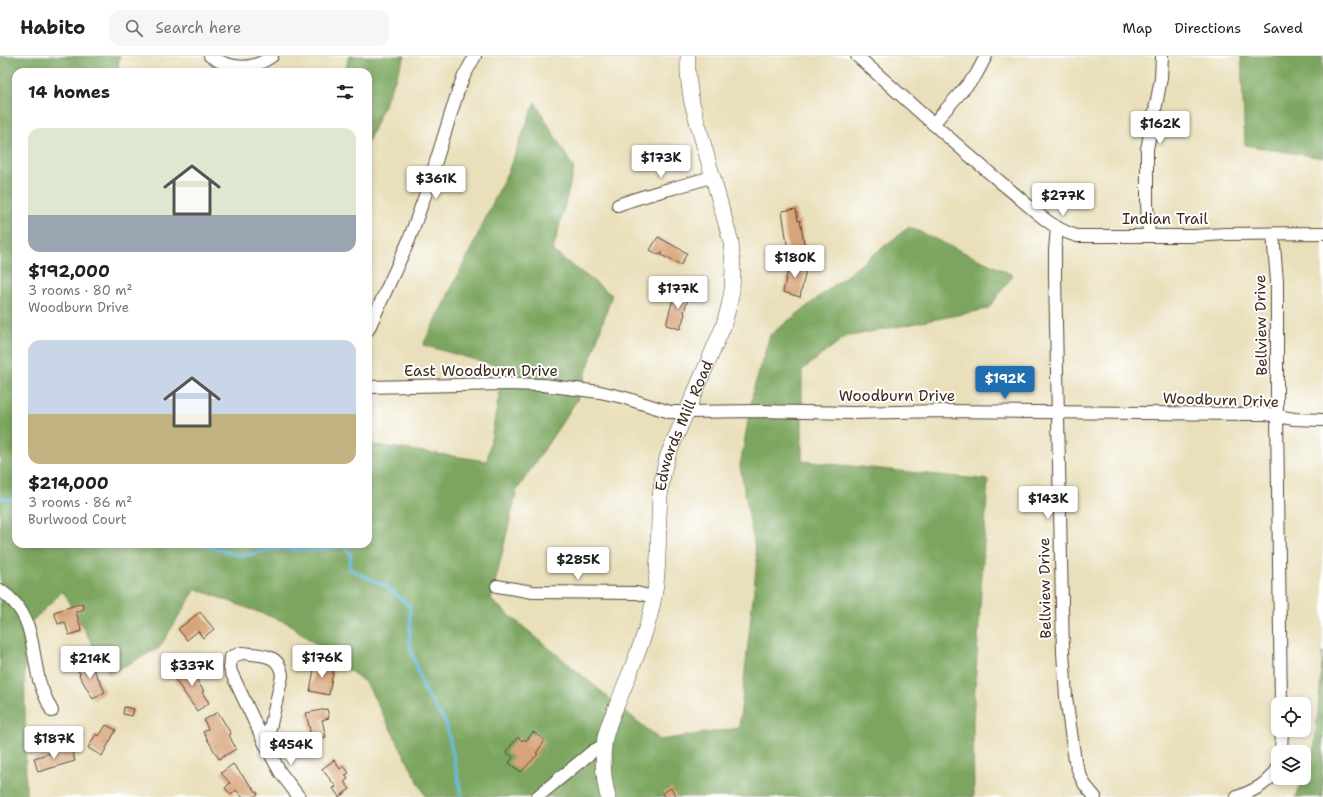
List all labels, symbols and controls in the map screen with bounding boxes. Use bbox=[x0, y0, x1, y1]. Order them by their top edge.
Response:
search box bbox=[109, 10, 389, 46]
text: Habito bbox=[20, 15, 85, 40]
icon: search bbox=[123, 17, 145, 39]
text: Search here bbox=[155, 18, 241, 38]
text: Map bbox=[1123, 19, 1153, 37]
text: Directions bbox=[1175, 19, 1241, 37]
text: Saved bbox=[1263, 19, 1303, 37]
text: 14 homes bbox=[28, 81, 110, 103]
icon: filters bbox=[334, 81, 356, 103]
pin: $162K bbox=[1132, 111, 1188, 145]
text: $162K bbox=[1140, 115, 1180, 132]
pin: $173K bbox=[633, 145, 689, 179]
text: $173K bbox=[641, 149, 681, 166]
icon: home bbox=[156, 154, 228, 226]
pin: $361K bbox=[408, 166, 464, 200]
text: $361K bbox=[416, 170, 456, 187]
pin: $277K bbox=[1035, 183, 1091, 217]
text: $277K bbox=[1041, 187, 1085, 204]
street label: Indian Trail bbox=[1122, 209, 1209, 229]
pin: $180K bbox=[767, 245, 823, 279]
text: $180K bbox=[774, 249, 816, 266]
text: $192,000 bbox=[28, 260, 110, 282]
street label: Bellview Drive bbox=[1250, 274, 1272, 376]
pin: $177K bbox=[650, 276, 706, 310]
text: $177K bbox=[658, 280, 698, 297]
text: 3 rooms · 80 m² bbox=[28, 282, 132, 299]
text: Woodburn Drive bbox=[28, 299, 129, 316]
street label: Edwards Mill Road bbox=[651, 357, 718, 492]
street label: East Woodburn Drive bbox=[404, 361, 558, 381]
icon: home bbox=[156, 366, 228, 438]
pin: $192K bbox=[977, 366, 1033, 400]
text: $192K bbox=[984, 370, 1026, 387]
street label: Woodburn Drive bbox=[839, 386, 955, 406]
street label: Woodburn Drive bbox=[1162, 388, 1280, 412]
text: $214,000 bbox=[28, 472, 109, 494]
pin: $143K bbox=[1020, 486, 1076, 520]
text: $143K bbox=[1028, 490, 1068, 507]
text: 3 rooms · 86 m² bbox=[28, 494, 132, 511]
text: Burlwood Court bbox=[28, 511, 127, 528]
street label: Bellview Drive bbox=[1034, 537, 1056, 639]
pin: $285K bbox=[550, 547, 606, 581]
text: $285K bbox=[556, 551, 600, 568]
pin: $176K bbox=[294, 645, 350, 679]
pin: $214K bbox=[62, 646, 118, 680]
text: $176K bbox=[301, 649, 343, 666]
text: $214K bbox=[70, 650, 110, 667]
pin: $337K bbox=[164, 653, 220, 687]
text: $337K bbox=[170, 657, 214, 674]
map controls bbox=[1271, 697, 1311, 785]
button: locate bbox=[1271, 697, 1311, 737]
pin: $187K bbox=[26, 726, 82, 760]
text: $187K bbox=[33, 730, 75, 747]
pin: $454K bbox=[263, 732, 319, 766]
text: $454K bbox=[269, 736, 313, 753]
button: layers bbox=[1271, 745, 1311, 785]

